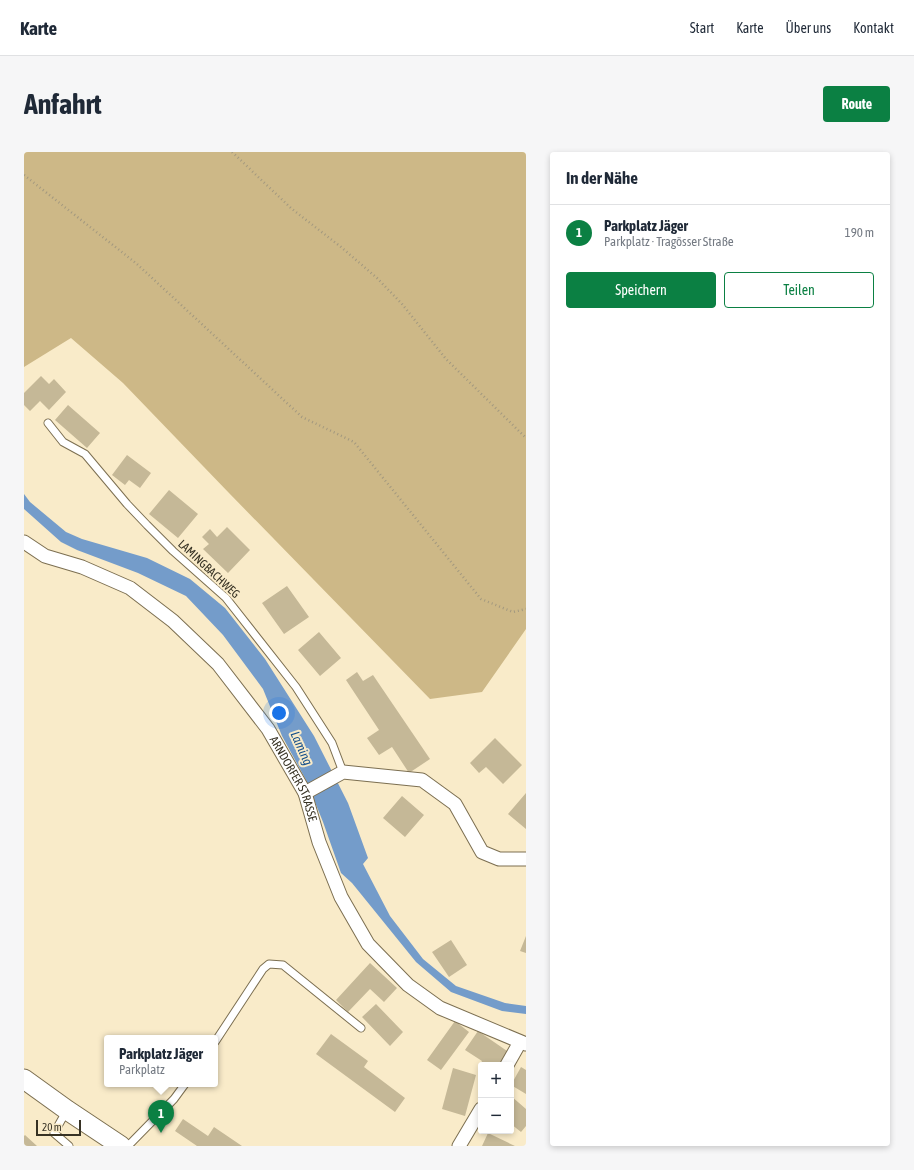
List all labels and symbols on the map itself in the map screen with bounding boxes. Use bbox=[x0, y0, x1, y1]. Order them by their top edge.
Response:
street label: LAMINGBACHWEG bbox=[175, 537, 243, 601]
your location bbox=[269, 703, 289, 723]
water label: Laming bbox=[287, 729, 316, 768]
street label: ARNDORFER STRASSE bbox=[267, 734, 320, 823]
pin: 1 bbox=[148, 1100, 174, 1133]
scale bar bbox=[36, 1118, 81, 1137]

